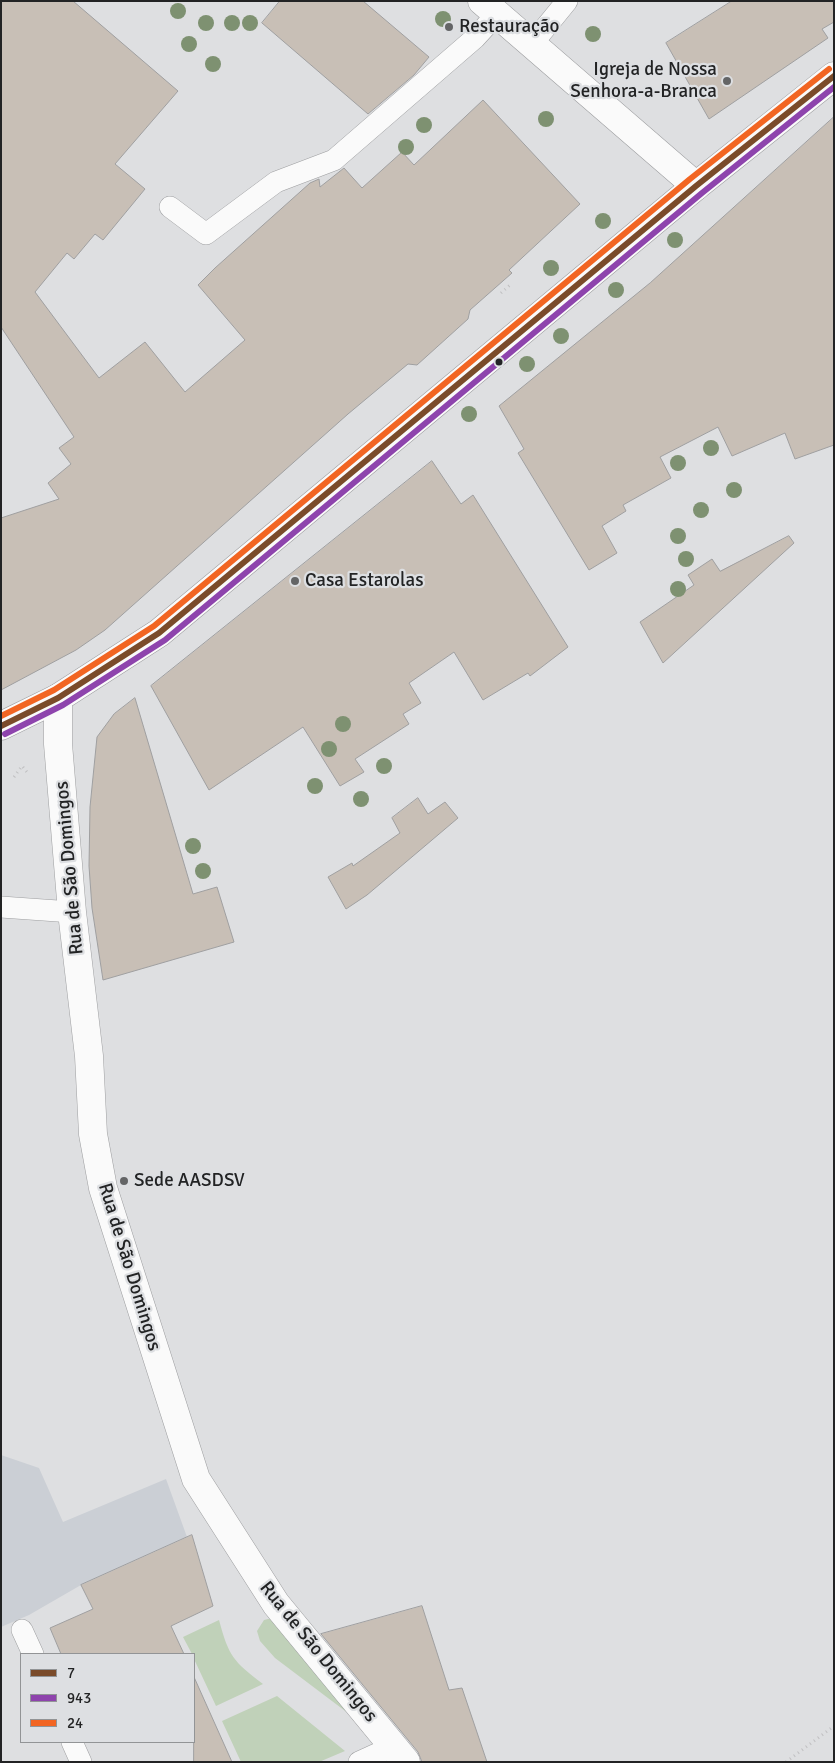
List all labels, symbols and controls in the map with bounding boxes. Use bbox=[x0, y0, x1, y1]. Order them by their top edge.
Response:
place label: Restauração bbox=[459, 16, 559, 38]
marker: Restauração bbox=[443, 21, 455, 33]
place label: Igreja de Nossa Senhora-a-Branca bbox=[570, 59, 717, 103]
marker: Igreja de Nossa Senhora-a-Branca bbox=[721, 75, 733, 87]
unlabelled marker bbox=[494, 357, 504, 367]
place label: Casa Estarolas bbox=[305, 570, 424, 592]
marker: Casa Estarolas bbox=[289, 575, 301, 587]
street label: Rua de São Domingos bbox=[51, 780, 89, 956]
place label: Sede AASDSV bbox=[134, 1170, 245, 1192]
marker: Sede AASDSV bbox=[118, 1175, 130, 1187]
street label: Rua de São Domingos bbox=[93, 1180, 165, 1354]
street label: Rua de São Domingos bbox=[254, 1577, 382, 1727]
legend bbox=[20, 1653, 195, 1743]
text: 7 bbox=[67, 1664, 75, 1682]
text: 943 bbox=[67, 1689, 91, 1707]
text: 24 bbox=[67, 1714, 83, 1732]

